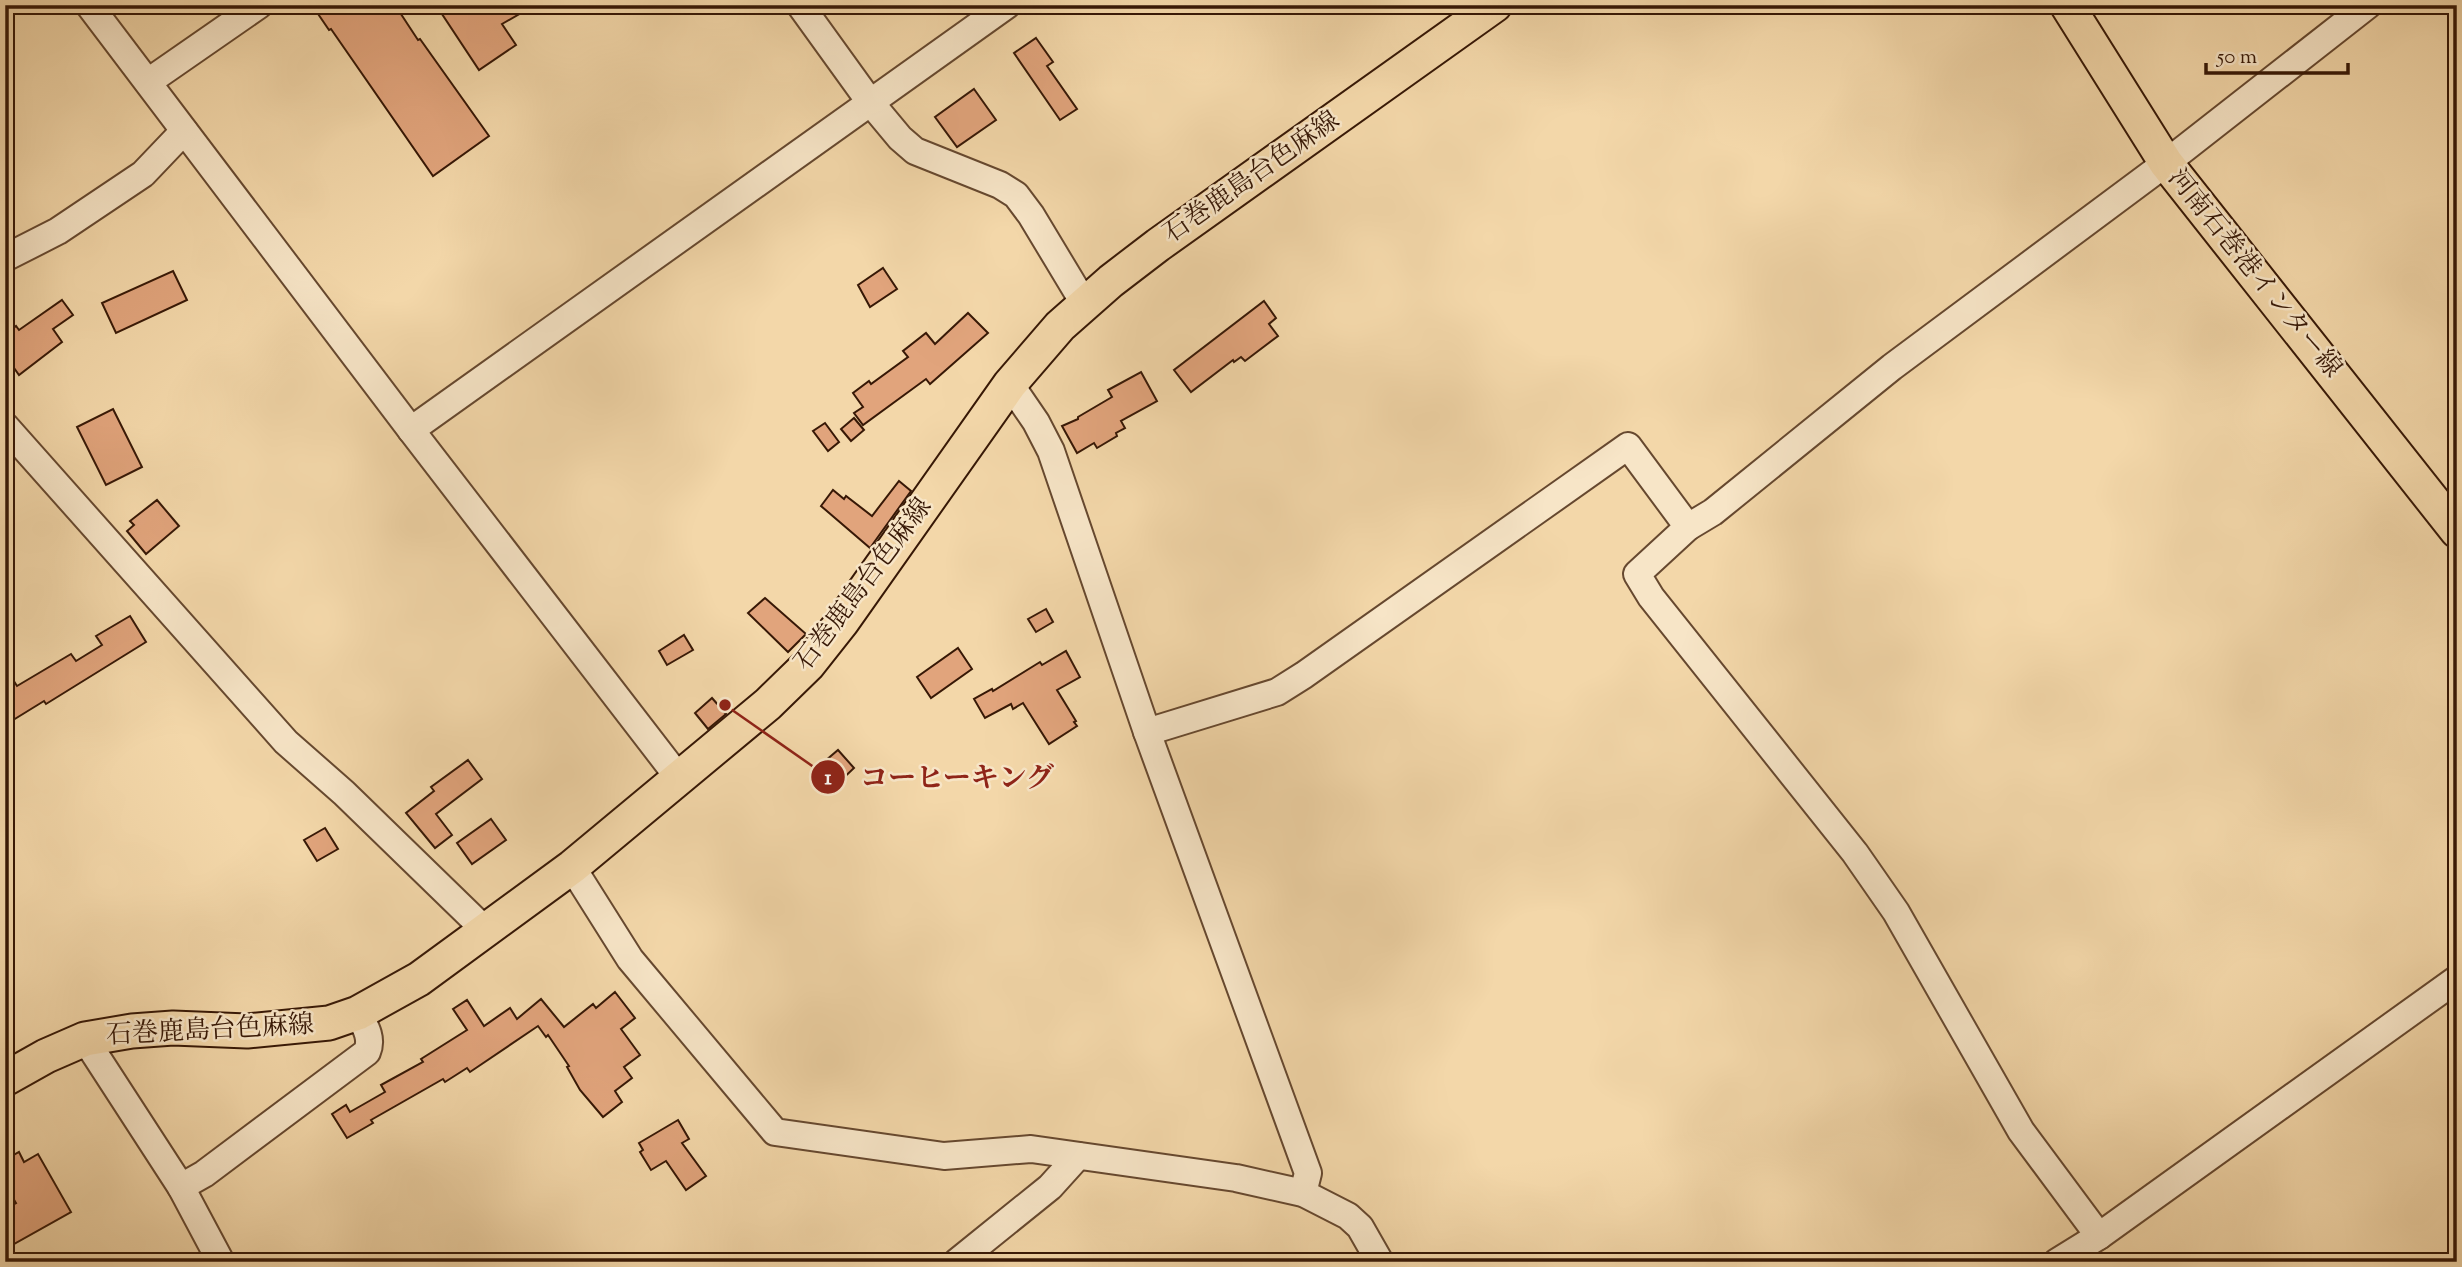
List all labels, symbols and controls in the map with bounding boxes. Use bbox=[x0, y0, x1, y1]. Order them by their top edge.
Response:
scale bar bbox=[2206, 32, 2348, 76]
text: 50 m bbox=[2216, 43, 2257, 73]
street label: 石巻鹿島台色麻線 bbox=[1156, 103, 1348, 253]
street label: 河南石巻港インター線 bbox=[2158, 162, 2350, 386]
street label: 石巻鹿島台色麻線 bbox=[787, 491, 941, 679]
callout: コーヒーキング bbox=[810, 752, 1068, 801]
text: コーヒーキング bbox=[860, 760, 1054, 800]
text: 1 bbox=[824, 764, 832, 794]
street label: 石巻鹿島台色麻線 bbox=[105, 1007, 315, 1055]

